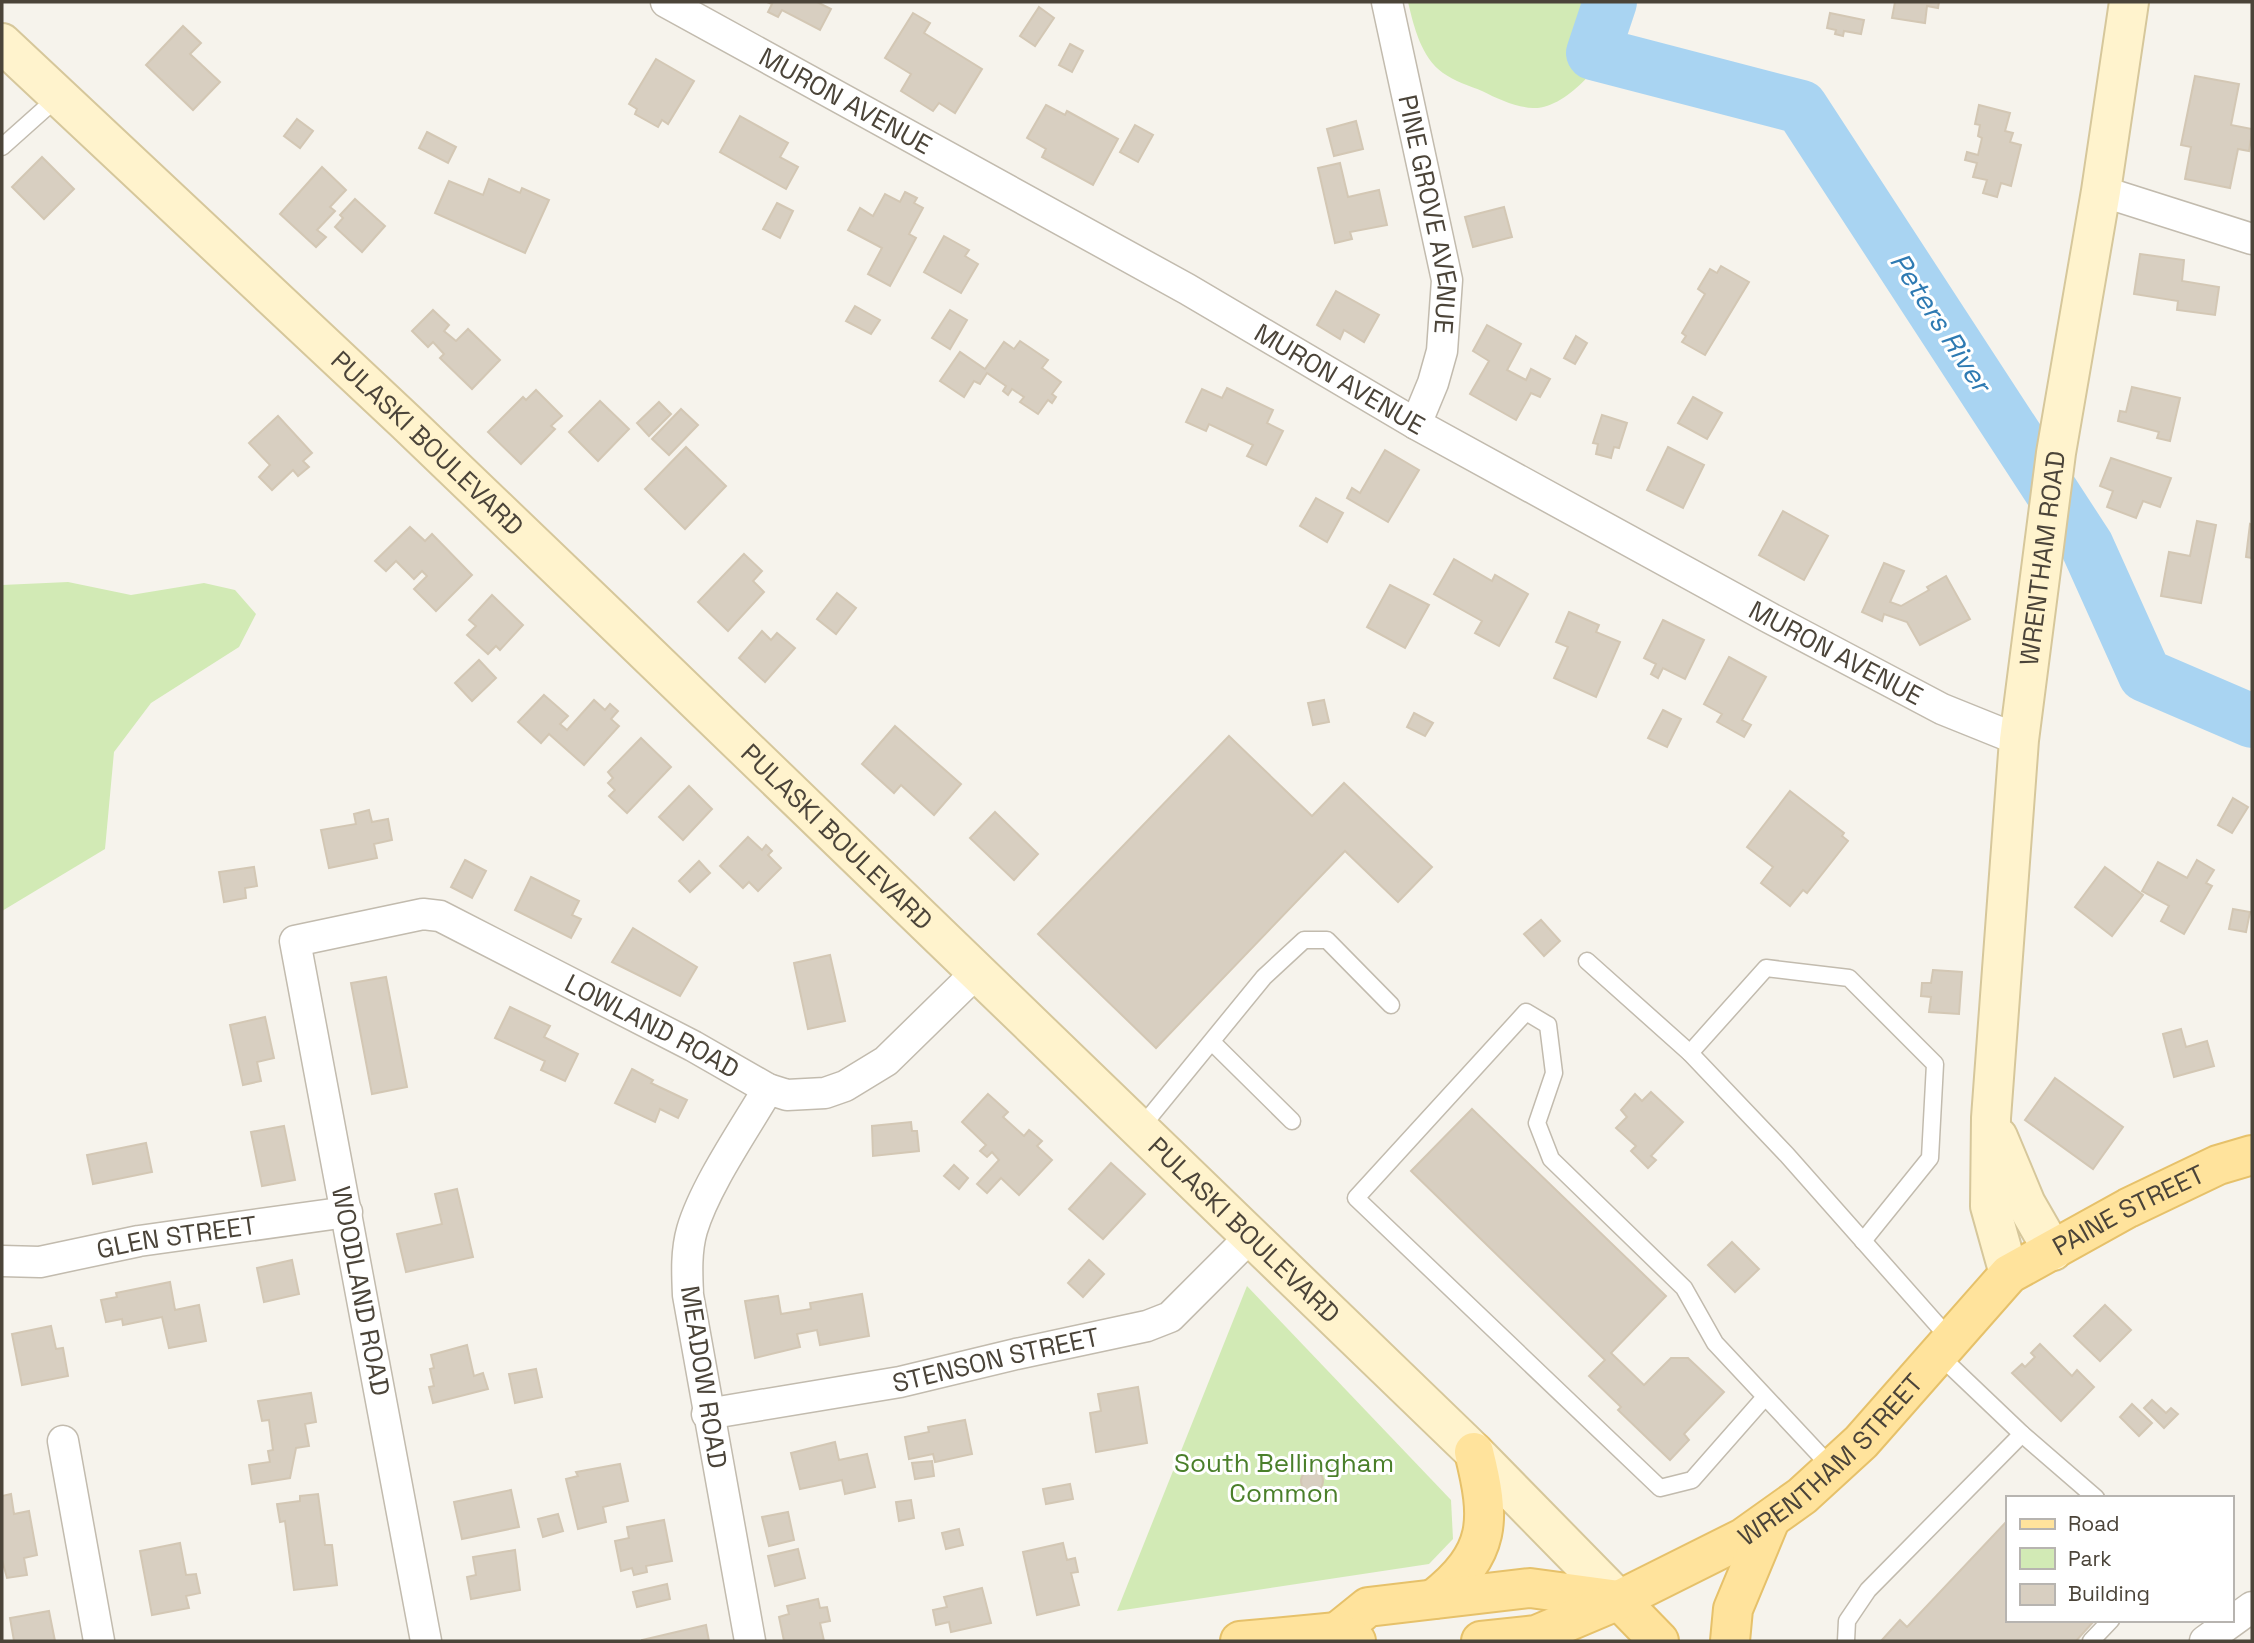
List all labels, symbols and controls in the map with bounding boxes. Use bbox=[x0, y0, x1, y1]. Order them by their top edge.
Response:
street label: MURON AVENUE bbox=[753, 40, 938, 162]
street label: PINE GROVE AVENUE bbox=[1391, 92, 1465, 335]
water label: Peters River bbox=[1882, 245, 2001, 402]
street label: MURON AVENUE bbox=[1248, 316, 1431, 443]
street label: PULASKI BOULEVARD bbox=[324, 343, 531, 543]
street label: WRENTHAM ROAD bbox=[2012, 449, 2073, 668]
street label: MURON AVENUE bbox=[1743, 593, 1929, 713]
street label: PULASKI BOULEVARD bbox=[734, 736, 940, 937]
street label: LOWLAND ROAD bbox=[559, 966, 746, 1086]
street label: PULASKI BOULEVARD bbox=[1141, 1130, 1347, 1330]
street label: PAINE STREET bbox=[2046, 1157, 2210, 1264]
street label: WOODLAND ROAD bbox=[324, 1183, 398, 1399]
street label: GLEN STREET bbox=[93, 1208, 259, 1267]
street label: MEADOW ROAD bbox=[673, 1283, 735, 1471]
street label: STENSON STREET bbox=[889, 1320, 1102, 1400]
street label: WRENTHAM STREET bbox=[1731, 1366, 1930, 1553]
park label: South Bellingham Common bbox=[1174, 1446, 1394, 1510]
legend bbox=[2006, 1496, 2233, 1622]
text: Road bbox=[2068, 1510, 2120, 1537]
text: Park bbox=[2068, 1545, 2112, 1572]
text: Building bbox=[2068, 1580, 2150, 1607]

